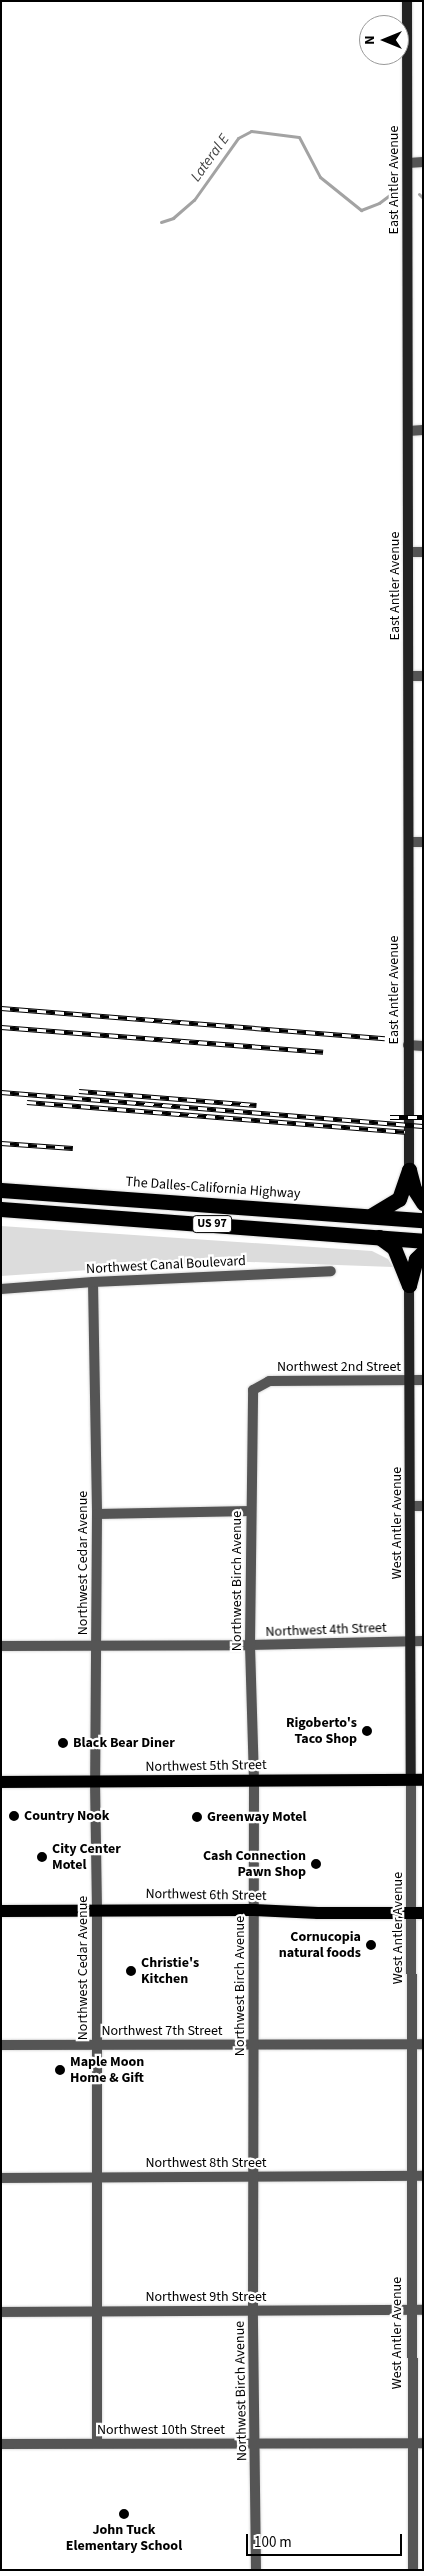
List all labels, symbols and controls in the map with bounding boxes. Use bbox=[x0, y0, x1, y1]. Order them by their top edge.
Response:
north arrow bbox=[359, 15, 409, 65]
text: N bbox=[360, 35, 380, 45]
street label: East Antler Avenue bbox=[386, 126, 402, 234]
water label: Lateral E bbox=[187, 131, 233, 185]
street label: East Antler Avenue bbox=[387, 532, 403, 640]
street label: East Antler Avenue bbox=[386, 936, 402, 1044]
street label: The Dalles-California Highway bbox=[125, 1174, 301, 1202]
road number: US 97 bbox=[192, 1214, 232, 1234]
street label: Northwest Canal Boulevard bbox=[86, 1252, 246, 1278]
street label: Northwest 2nd Street bbox=[277, 1359, 401, 1375]
street label: West Antler Avenue bbox=[389, 1467, 405, 1579]
street label: Northwest Cedar Avenue bbox=[75, 1491, 91, 1635]
street label: Northwest Birch Avenue bbox=[229, 1511, 245, 1651]
street label: Northwest 4th Street bbox=[265, 1619, 387, 1641]
place label: Rigoberto's Taco Shop bbox=[286, 1715, 357, 1748]
marker: Rigoberto's Taco Shop bbox=[361, 1725, 373, 1737]
place label: Black Bear Diner bbox=[73, 1735, 175, 1751]
marker: Black Bear Diner bbox=[57, 1737, 69, 1749]
street label: Northwest 5th Street bbox=[145, 1757, 267, 1775]
place label: Country Nook bbox=[24, 1808, 110, 1824]
place label: Greenway Motel bbox=[207, 1809, 307, 1825]
marker: Country Nook bbox=[8, 1810, 20, 1822]
marker: Greenway Motel bbox=[191, 1811, 203, 1823]
place label: City Center Motel bbox=[52, 1841, 121, 1874]
place label: Cash Connection Pawn Shop bbox=[203, 1848, 306, 1880]
marker: City Center Motel bbox=[36, 1851, 48, 1863]
marker: Cash Connection Pawn Shop bbox=[310, 1858, 322, 1870]
street label: West Antler Avenue bbox=[390, 1872, 406, 1984]
street label: Northwest 6th Street bbox=[145, 1886, 267, 1904]
street label: Northwest Cedar Avenue bbox=[75, 1896, 91, 2040]
street label: Northwest Birch Avenue bbox=[232, 1916, 248, 2056]
place label: Cornucopia natural foods bbox=[279, 1929, 361, 1961]
marker: Cornucopia natural foods bbox=[365, 1939, 377, 1951]
place label: Christie's Kitchen bbox=[141, 1955, 199, 1988]
marker: Christie's Kitchen bbox=[125, 1965, 137, 1977]
street label: Northwest 7th Street bbox=[101, 2023, 223, 2039]
place label: Maple Moon Home & Gift bbox=[70, 2054, 144, 2086]
marker: Maple Moon Home & Gift bbox=[54, 2064, 66, 2076]
street label: Northwest 8th Street bbox=[145, 2155, 267, 2171]
street label: West Antler Avenue bbox=[389, 2277, 405, 2389]
street label: Northwest 9th Street bbox=[145, 2289, 267, 2305]
street label: Northwest Birch Avenue bbox=[231, 2321, 251, 2461]
street label: Northwest 10th Street bbox=[97, 2422, 225, 2438]
marker: John Tuck Elementary School bbox=[118, 2508, 130, 2520]
place label: John Tuck Elementary School bbox=[66, 2522, 182, 2554]
scale bar bbox=[249, 2524, 405, 2556]
text: 100 m bbox=[254, 2532, 292, 2553]

